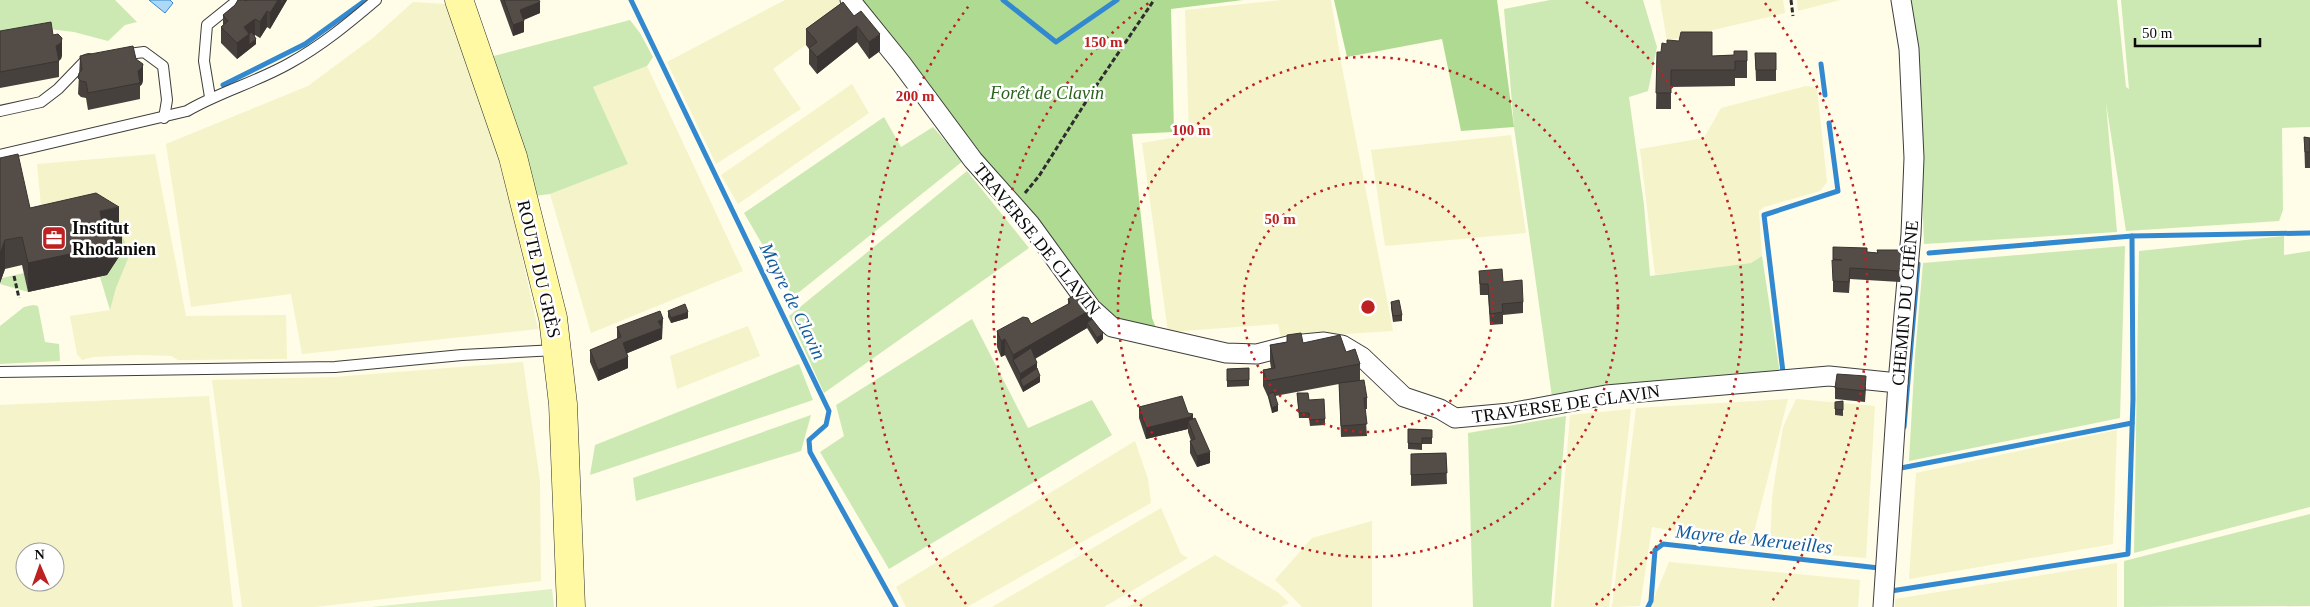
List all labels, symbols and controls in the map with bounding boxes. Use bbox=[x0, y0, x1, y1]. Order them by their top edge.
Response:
scale bar bbox=[2135, 15, 2260, 47]
text: 50 m bbox=[2142, 25, 2173, 41]
text: 150 m bbox=[1084, 34, 1123, 50]
park label: Forêt de Clavin bbox=[989, 83, 1104, 103]
text: 200 m bbox=[896, 88, 935, 104]
text: 100 m bbox=[1172, 122, 1211, 138]
street label: TRAVERSE DE CLAVIN bbox=[970, 159, 1104, 319]
street label: ROUTE DU GRÈS bbox=[513, 198, 566, 340]
text: 50 m bbox=[1264, 211, 1296, 227]
place label: Institut Rhodanien bbox=[72, 218, 156, 259]
street label: CHEMIN DU CHÊNE bbox=[1887, 219, 1922, 387]
office icon: Institut Rhodanien bbox=[41, 225, 67, 251]
water label: Mayre de Clavin bbox=[755, 238, 830, 363]
centre of rings bbox=[1359, 298, 1377, 316]
street label: TRAVERSE DE CLAVIN bbox=[1471, 381, 1661, 427]
water label: Mayre de Merueilles bbox=[1674, 520, 1833, 558]
north arrow bbox=[15, 542, 65, 592]
text: N bbox=[34, 547, 45, 562]

